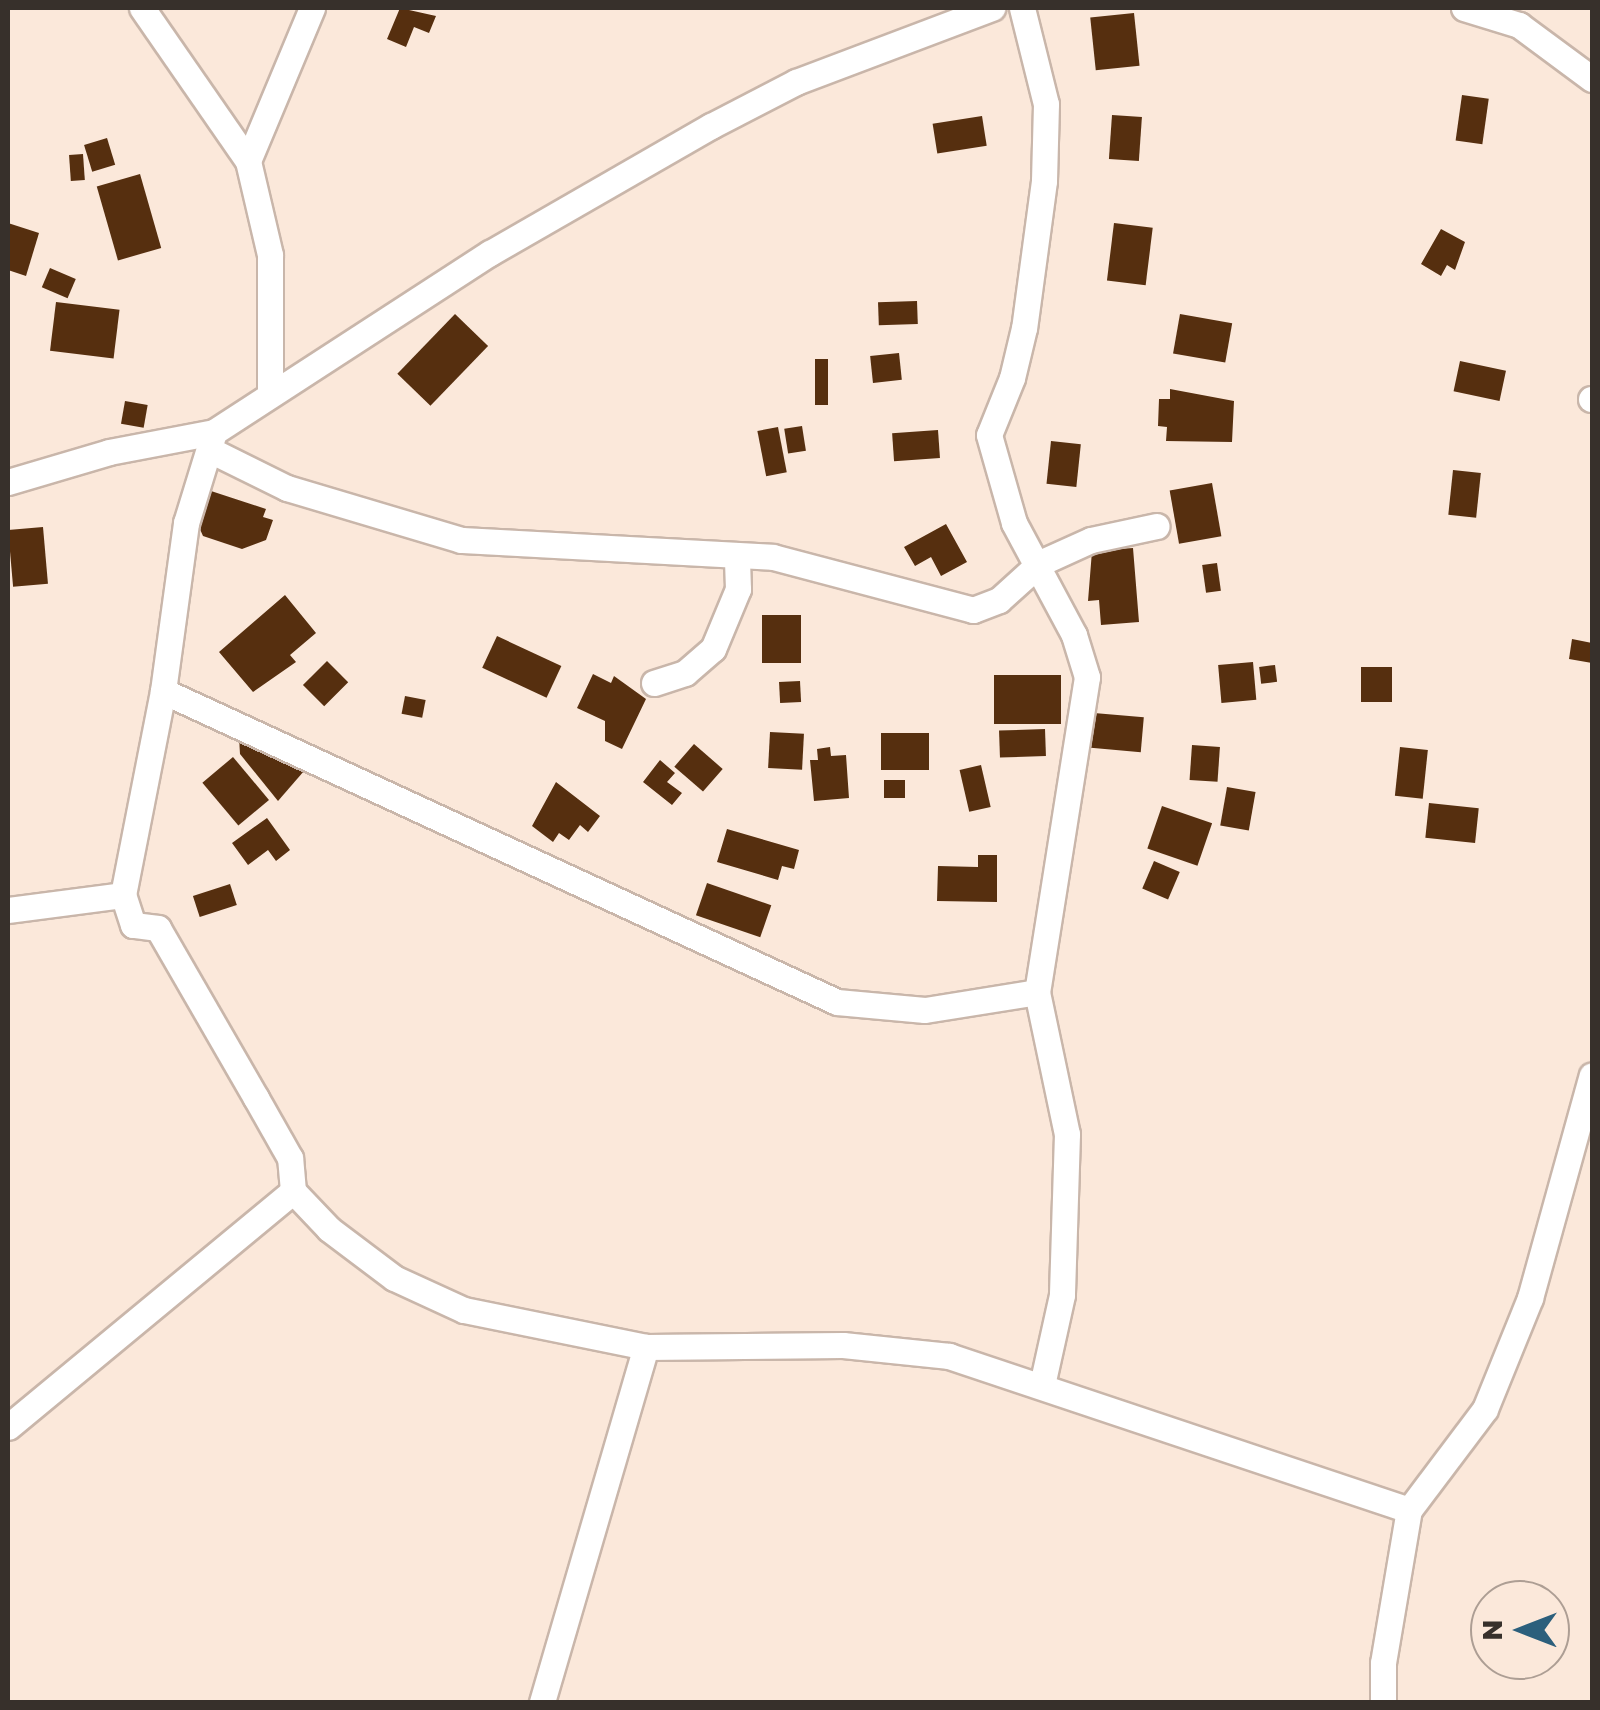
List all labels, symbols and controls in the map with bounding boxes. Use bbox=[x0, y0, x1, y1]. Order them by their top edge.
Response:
north arrow bbox=[1470, 1580, 1570, 1680]
text: N bbox=[1475, 1619, 1508, 1641]

